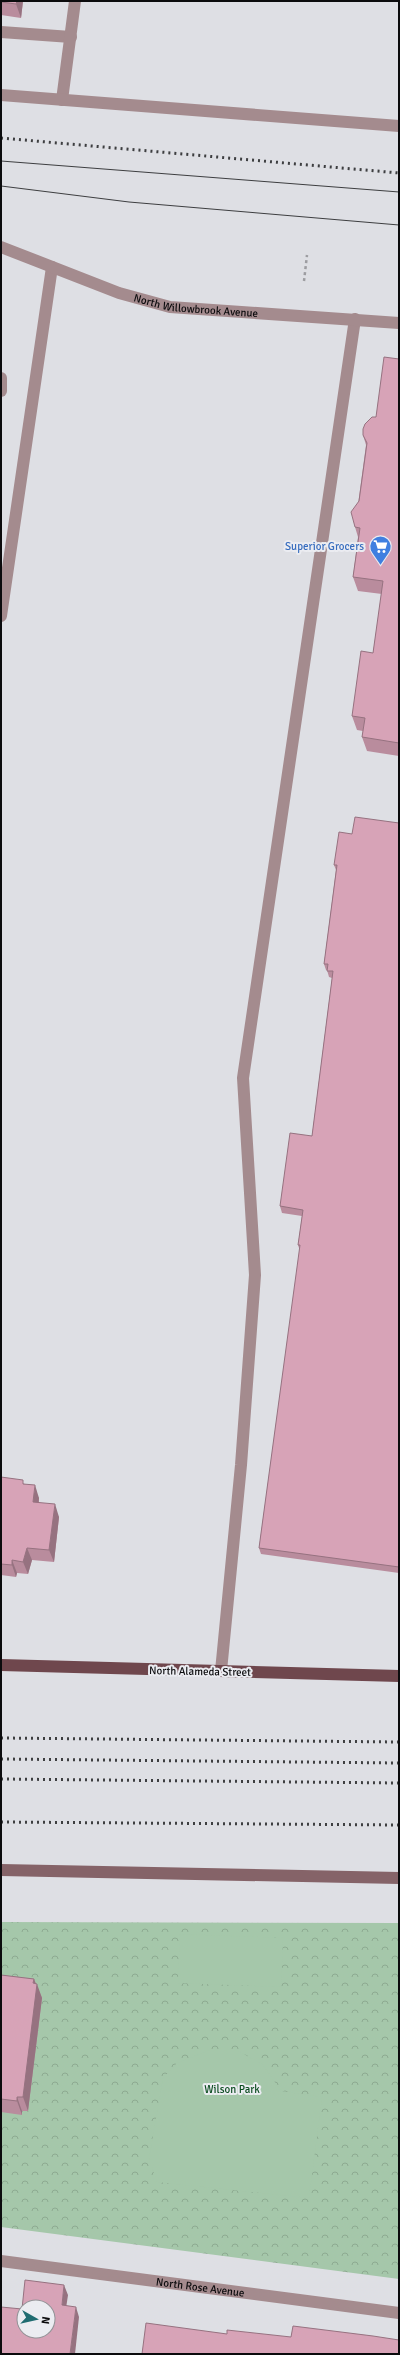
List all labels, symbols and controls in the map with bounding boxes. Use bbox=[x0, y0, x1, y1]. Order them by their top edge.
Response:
street label: North Willowbrook Avenue bbox=[132, 291, 258, 320]
supermarket icon: Superior Grocers bbox=[367, 533, 393, 566]
place label: Superior Grocers bbox=[285, 540, 364, 553]
street label: North Alameda Street bbox=[149, 1664, 251, 1679]
park label: Wilson Park bbox=[204, 2083, 260, 2096]
street label: North Rose Avenue bbox=[155, 2275, 245, 2300]
north arrow bbox=[16, 2299, 56, 2339]
text: N bbox=[38, 2316, 52, 2325]

